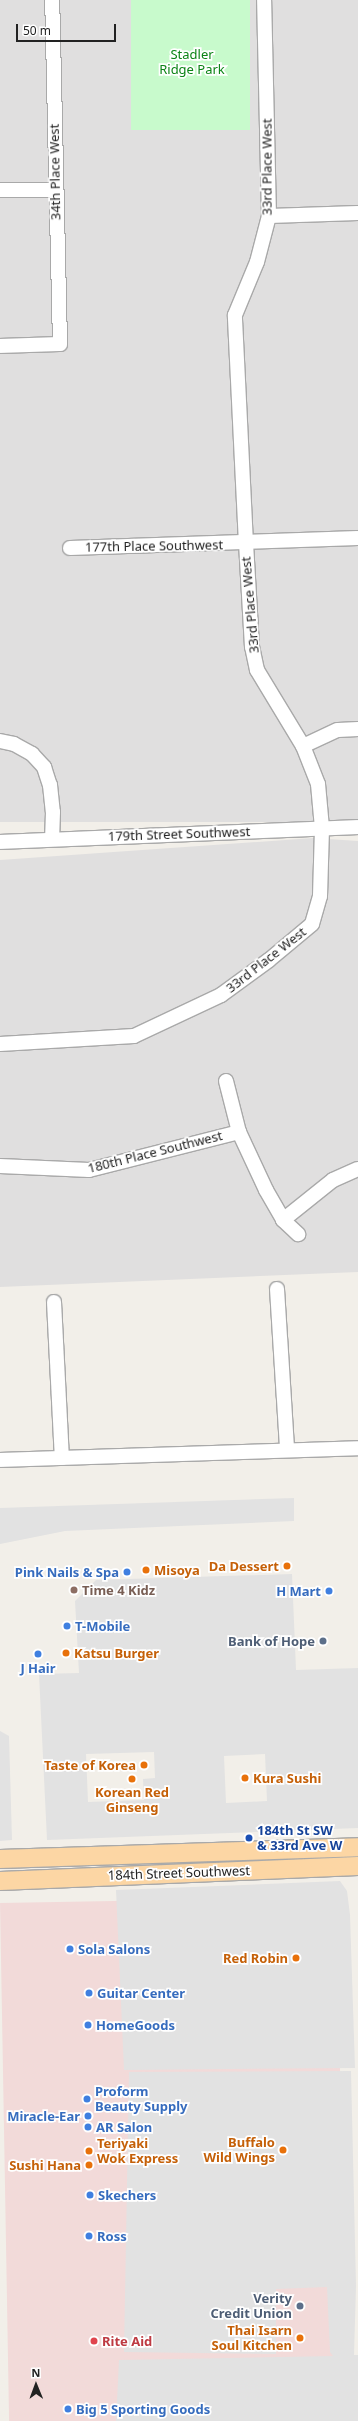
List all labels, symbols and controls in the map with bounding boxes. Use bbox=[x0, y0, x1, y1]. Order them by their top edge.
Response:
scale bar bbox=[18, 16, 118, 42]
text: 50 m bbox=[23, 22, 51, 39]
park label: Stadler Ridge Park bbox=[159, 47, 225, 78]
street label: 33rd Place West bbox=[259, 119, 275, 215]
street label: 34th Place West bbox=[46, 124, 64, 220]
street label: 177th Place Southwest bbox=[85, 537, 223, 555]
street label: 33rd Place West bbox=[238, 556, 262, 654]
street label: 179th Street Southwest bbox=[108, 824, 250, 844]
street label: 33rd Place West bbox=[223, 924, 309, 996]
street label: 180th Place Southwest bbox=[86, 1128, 224, 1176]
place label: Da Dessert bbox=[209, 1558, 279, 1574]
marker: Da Dessert bbox=[282, 1561, 292, 1571]
place label: Misoya bbox=[154, 1562, 200, 1578]
place label: Pink Nails & Spa bbox=[15, 1564, 119, 1580]
marker: Misoya bbox=[141, 1565, 151, 1575]
marker: Pink Nails & Spa bbox=[122, 1567, 132, 1577]
place label: Time 4 Kidz bbox=[82, 1582, 155, 1598]
place label: H Mart bbox=[276, 1583, 321, 1599]
marker: Time 4 Kidz bbox=[69, 1585, 79, 1595]
marker: H Mart bbox=[324, 1586, 334, 1596]
place label: T-Mobile bbox=[75, 1618, 130, 1634]
marker: T-Mobile bbox=[62, 1621, 72, 1631]
place label: Bank of Hope bbox=[228, 1633, 315, 1649]
marker: Bank of Hope bbox=[318, 1636, 328, 1646]
place label: Katsu Burger bbox=[74, 1645, 159, 1661]
marker: Katsu Burger bbox=[61, 1648, 71, 1658]
marker: J Hair bbox=[33, 1649, 43, 1659]
place label: J Hair bbox=[20, 1660, 56, 1676]
place label: Taste of Korea bbox=[44, 1757, 136, 1773]
marker: Taste of Korea bbox=[139, 1760, 149, 1770]
place label: Kura Sushi bbox=[253, 1770, 321, 1786]
marker: Kura Sushi bbox=[240, 1773, 250, 1783]
marker: Korean Red Ginseng bbox=[127, 1774, 137, 1784]
place label: Korean Red Ginseng bbox=[95, 1785, 169, 1816]
place label: 184th St SW & 33rd Ave W bbox=[257, 1823, 342, 1854]
marker: 184th St SW & 33rd Ave W bbox=[244, 1833, 254, 1843]
street label: 184th Street Southwest bbox=[108, 1863, 250, 1883]
place label: Sola Salons bbox=[78, 1941, 150, 1957]
marker: Sola Salons bbox=[65, 1944, 75, 1954]
place label: Red Robin bbox=[223, 1950, 288, 1966]
marker: Red Robin bbox=[291, 1953, 301, 1963]
place label: Guitar Center bbox=[97, 1985, 185, 2001]
marker: Guitar Center bbox=[84, 1988, 94, 1998]
place label: HomeGoods bbox=[96, 2017, 175, 2033]
marker: HomeGoods bbox=[83, 2020, 93, 2030]
place label: Proform Beauty Supply bbox=[95, 2084, 187, 2115]
marker: Proform Beauty Supply bbox=[82, 2094, 92, 2104]
place label: Miracle-Ear bbox=[7, 2108, 80, 2124]
marker: Miracle-Ear bbox=[83, 2111, 93, 2121]
place label: AR Salon bbox=[96, 2119, 152, 2135]
marker: AR Salon bbox=[83, 2122, 93, 2132]
place label: Buffalo Wild Wings bbox=[203, 2135, 275, 2166]
place label: Teriyaki Wok Express bbox=[97, 2136, 178, 2167]
marker: Buffalo Wild Wings bbox=[278, 2145, 288, 2155]
marker: Teriyaki Wok Express bbox=[84, 2146, 94, 2156]
place label: Sushi Hana bbox=[9, 2157, 81, 2173]
marker: Sushi Hana bbox=[84, 2160, 94, 2170]
place label: Skechers bbox=[98, 2187, 156, 2203]
marker: Skechers bbox=[85, 2190, 95, 2200]
place label: Ross bbox=[97, 2228, 127, 2244]
marker: Ross bbox=[84, 2231, 94, 2241]
place label: Verity Credit Union bbox=[210, 2291, 292, 2322]
marker: Verity Credit Union bbox=[295, 2301, 305, 2311]
place label: Thai Isarn Soul Kitchen bbox=[211, 2323, 292, 2354]
place label: Rite Aid bbox=[102, 2333, 152, 2349]
marker: Thai Isarn Soul Kitchen bbox=[295, 2333, 305, 2343]
marker: Rite Aid bbox=[89, 2336, 99, 2346]
north arrow bbox=[16, 2365, 56, 2405]
text: N bbox=[31, 2365, 40, 2380]
place label: Big 5 Sporting Goods bbox=[76, 2401, 210, 2417]
marker: Big 5 Sporting Goods bbox=[63, 2404, 73, 2414]

